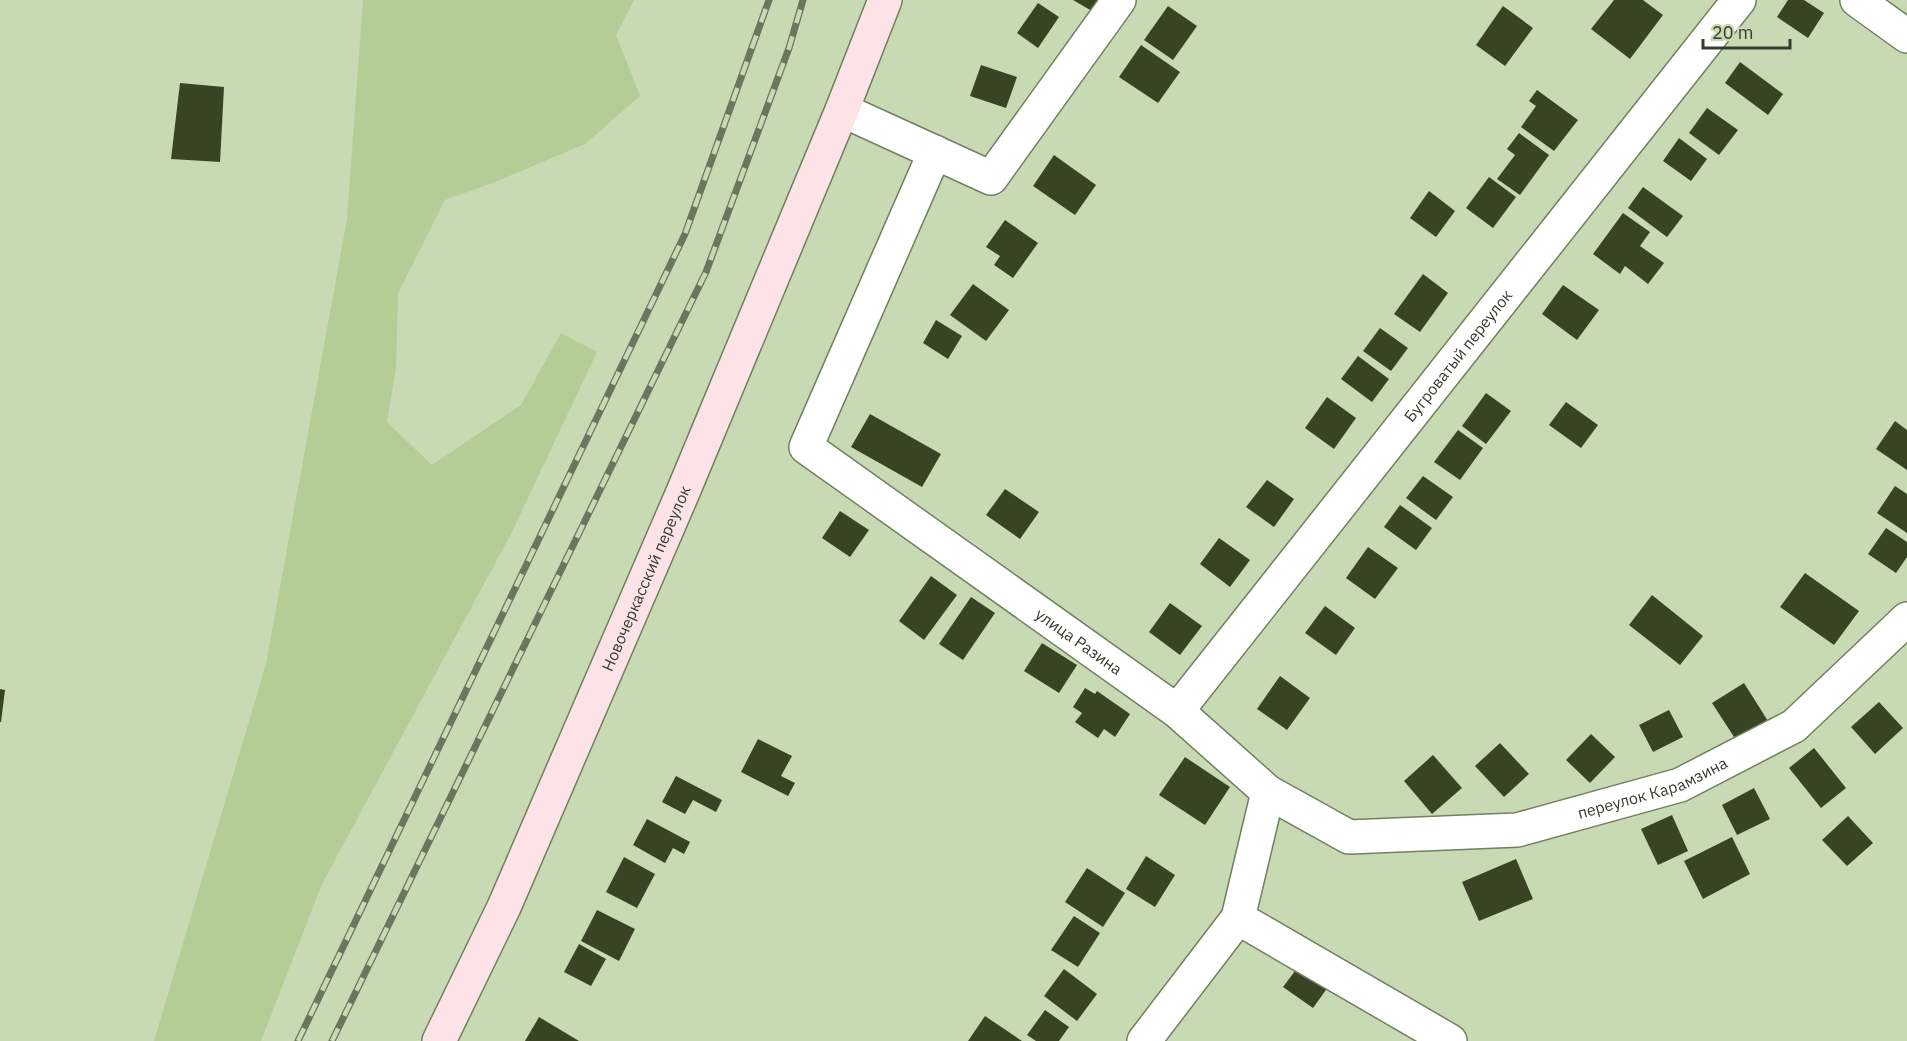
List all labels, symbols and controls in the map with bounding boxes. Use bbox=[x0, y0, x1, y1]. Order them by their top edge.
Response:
scale bar bbox=[1703, 12, 1790, 50]
text: 20 m bbox=[1712, 21, 1754, 44]
street label: Бугроватый переулок bbox=[1399, 285, 1516, 426]
street label: Новочеркасский переулок bbox=[597, 482, 695, 674]
street label: улица Разина bbox=[1032, 604, 1127, 679]
street label: переулок Карамзина bbox=[1575, 752, 1731, 823]

